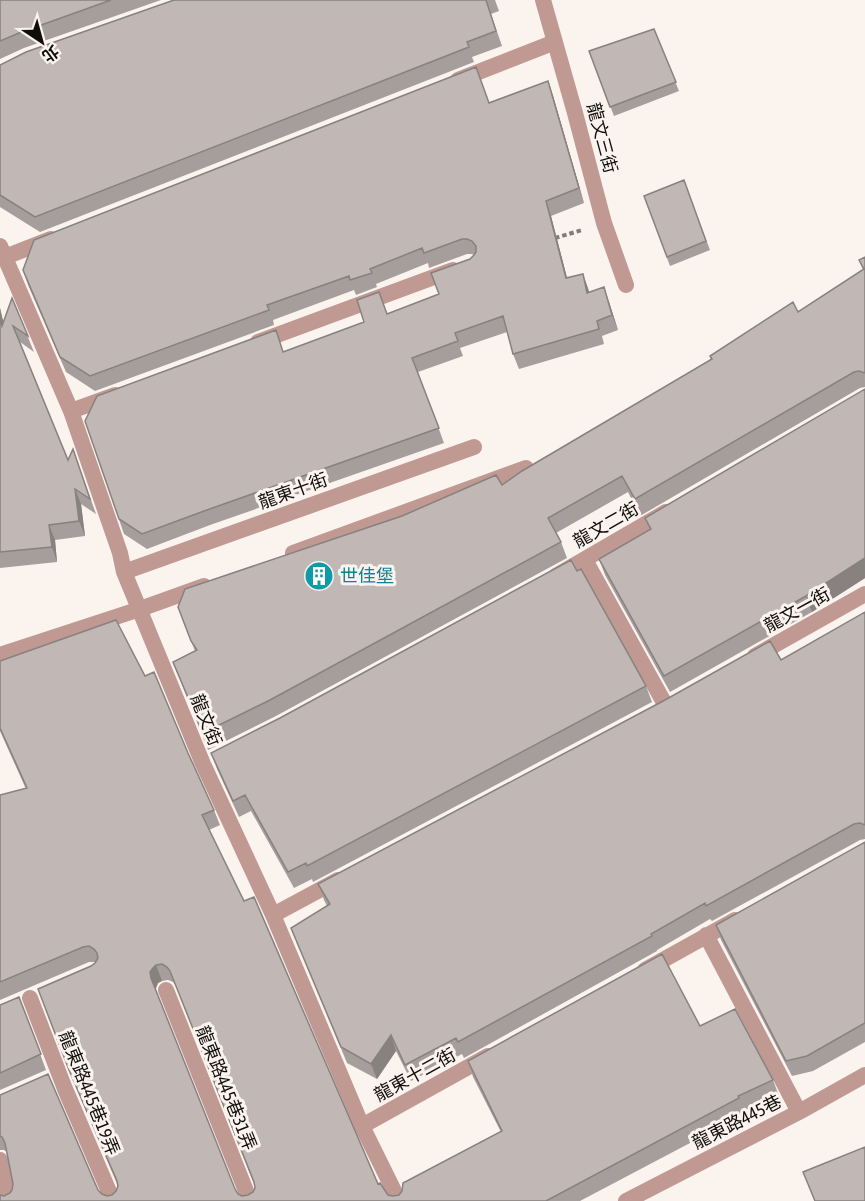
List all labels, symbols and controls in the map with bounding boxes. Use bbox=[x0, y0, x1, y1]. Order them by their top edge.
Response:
north arrow bbox=[12, 12, 72, 72]
text: 北 bbox=[39, 42, 63, 66]
street label: 龍文三街 bbox=[583, 100, 622, 175]
street label: 龍東十街 bbox=[255, 468, 330, 513]
street label: 龍文二街 bbox=[569, 497, 642, 552]
building icon: 世佳堡 bbox=[303, 560, 335, 592]
place label: 世佳堡 bbox=[340, 565, 394, 586]
street label: 龍文一街 bbox=[760, 583, 833, 636]
street label: 龍文街 bbox=[187, 691, 226, 749]
street label: 龍東路445巷31弄 bbox=[192, 1023, 261, 1153]
street label: 龍東路445巷19弄 bbox=[55, 1028, 124, 1158]
street label: 龍東十二街 bbox=[370, 1044, 459, 1106]
street label: 龍東路445巷 bbox=[689, 1090, 785, 1153]

